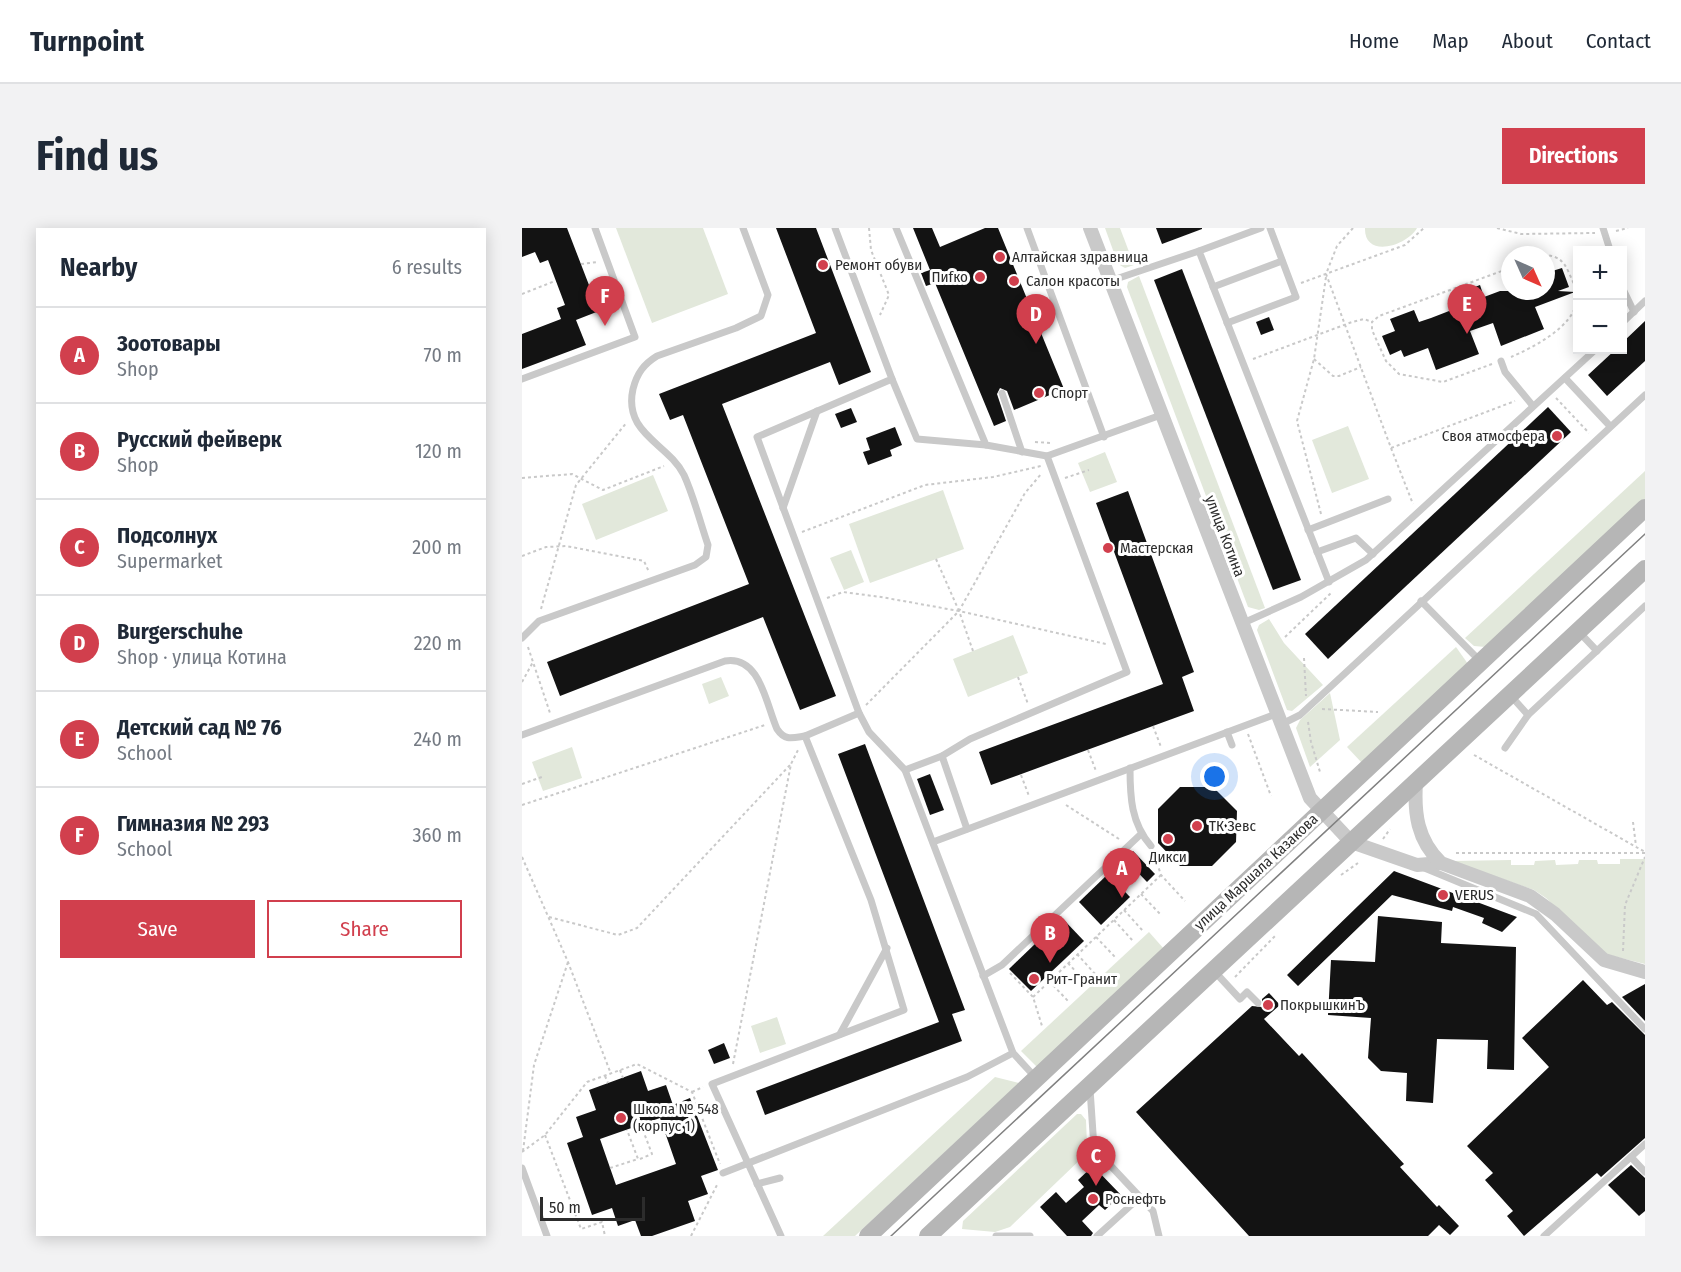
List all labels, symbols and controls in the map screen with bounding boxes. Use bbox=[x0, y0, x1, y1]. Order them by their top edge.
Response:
text: Turnpoint bbox=[30, 25, 144, 58]
text: Home bbox=[1349, 28, 1399, 54]
text: Map bbox=[1432, 28, 1469, 54]
text: About bbox=[1502, 28, 1553, 54]
text: Contact bbox=[1586, 28, 1651, 54]
button: Directions bbox=[1502, 128, 1645, 184]
text: Find us bbox=[36, 131, 158, 181]
north arrow bbox=[1501, 246, 1555, 300]
map controls bbox=[1573, 246, 1627, 354]
button: + bbox=[1573, 246, 1627, 300]
place label: Алтайская здравница bbox=[1012, 248, 1148, 266]
marker: Алтайская здравница bbox=[993, 250, 1007, 264]
text: Nearby bbox=[60, 252, 137, 283]
text: 6 results bbox=[392, 255, 462, 279]
place label: Ремонт обуви bbox=[835, 256, 922, 274]
marker: Ремонт обуви bbox=[816, 258, 830, 272]
place label: Пиfко bbox=[932, 268, 968, 286]
marker: Пиfко bbox=[973, 270, 987, 284]
place label: Салон красоты bbox=[1026, 272, 1120, 290]
marker: Салон красоты bbox=[1007, 274, 1021, 288]
pin: F bbox=[586, 276, 625, 326]
pin: E bbox=[1448, 285, 1486, 334]
pin: D bbox=[1016, 294, 1056, 344]
button: − bbox=[1573, 300, 1627, 354]
text: Зоотовары bbox=[117, 330, 221, 357]
text: A bbox=[74, 343, 85, 367]
text: 70 m bbox=[424, 343, 462, 367]
text: Shop bbox=[117, 357, 159, 381]
place label: Спорт bbox=[1051, 384, 1089, 402]
marker: Спорт bbox=[1032, 386, 1046, 400]
text: Русский фейверк bbox=[117, 426, 282, 453]
place label: Своя атмосфера bbox=[1442, 427, 1545, 445]
marker: Своя атмосфера bbox=[1550, 429, 1564, 443]
text: B bbox=[74, 439, 85, 463]
text: 120 m bbox=[415, 439, 462, 463]
text: Shop bbox=[117, 453, 159, 477]
street label: улица Котина bbox=[1201, 493, 1249, 579]
text: Подсолнух bbox=[117, 522, 217, 549]
text: C bbox=[74, 535, 85, 559]
text: 200 m bbox=[412, 535, 462, 559]
place label: Мастерская bbox=[1120, 539, 1194, 557]
marker: Мастерская bbox=[1101, 541, 1115, 555]
text: Supermarket bbox=[117, 549, 223, 573]
text: Burgerschuhe bbox=[117, 618, 243, 645]
text: D bbox=[74, 631, 85, 655]
text: 220 m bbox=[414, 631, 462, 655]
text: Shop · улица Котина bbox=[117, 645, 287, 669]
text: Детский сад № 76 bbox=[117, 714, 282, 741]
text: E bbox=[75, 727, 84, 751]
text: 240 m bbox=[413, 727, 462, 751]
text: School bbox=[117, 741, 172, 765]
your location bbox=[1200, 762, 1229, 791]
text: Гимназия № 293 bbox=[117, 810, 269, 837]
street label: улица Маршала Казакова bbox=[1190, 810, 1322, 934]
place label: ТК Зевс bbox=[1209, 817, 1257, 835]
marker: ТК Зевс bbox=[1190, 819, 1204, 833]
text: F bbox=[75, 823, 84, 847]
text: 360 m bbox=[413, 823, 462, 847]
marker: Дикси bbox=[1161, 832, 1175, 846]
text: School bbox=[117, 837, 172, 861]
pin: A bbox=[1102, 848, 1142, 898]
place label: Дикси bbox=[1148, 848, 1187, 866]
place label: VERUS bbox=[1455, 886, 1494, 904]
marker: VERUS bbox=[1436, 888, 1450, 902]
button: Save bbox=[60, 900, 255, 958]
button: Share bbox=[267, 900, 462, 958]
pin: B bbox=[1030, 914, 1070, 963]
place label: Рит-Гранит bbox=[1046, 970, 1118, 988]
marker: Рит-Гранит bbox=[1027, 972, 1041, 986]
place label: ПокрышкинЪ bbox=[1280, 996, 1365, 1014]
marker: ПокрышкинЪ bbox=[1261, 998, 1275, 1012]
place label: Школа № 548 (корпус 1) bbox=[633, 1100, 719, 1135]
marker: Школа № 548 (корпус 1) bbox=[614, 1111, 628, 1125]
pin: C bbox=[1076, 1136, 1116, 1186]
place label: Роснефть bbox=[1105, 1190, 1166, 1208]
marker: Роснефть bbox=[1086, 1192, 1100, 1206]
scale bar bbox=[540, 1194, 645, 1222]
text: 50 m bbox=[549, 1198, 581, 1217]

